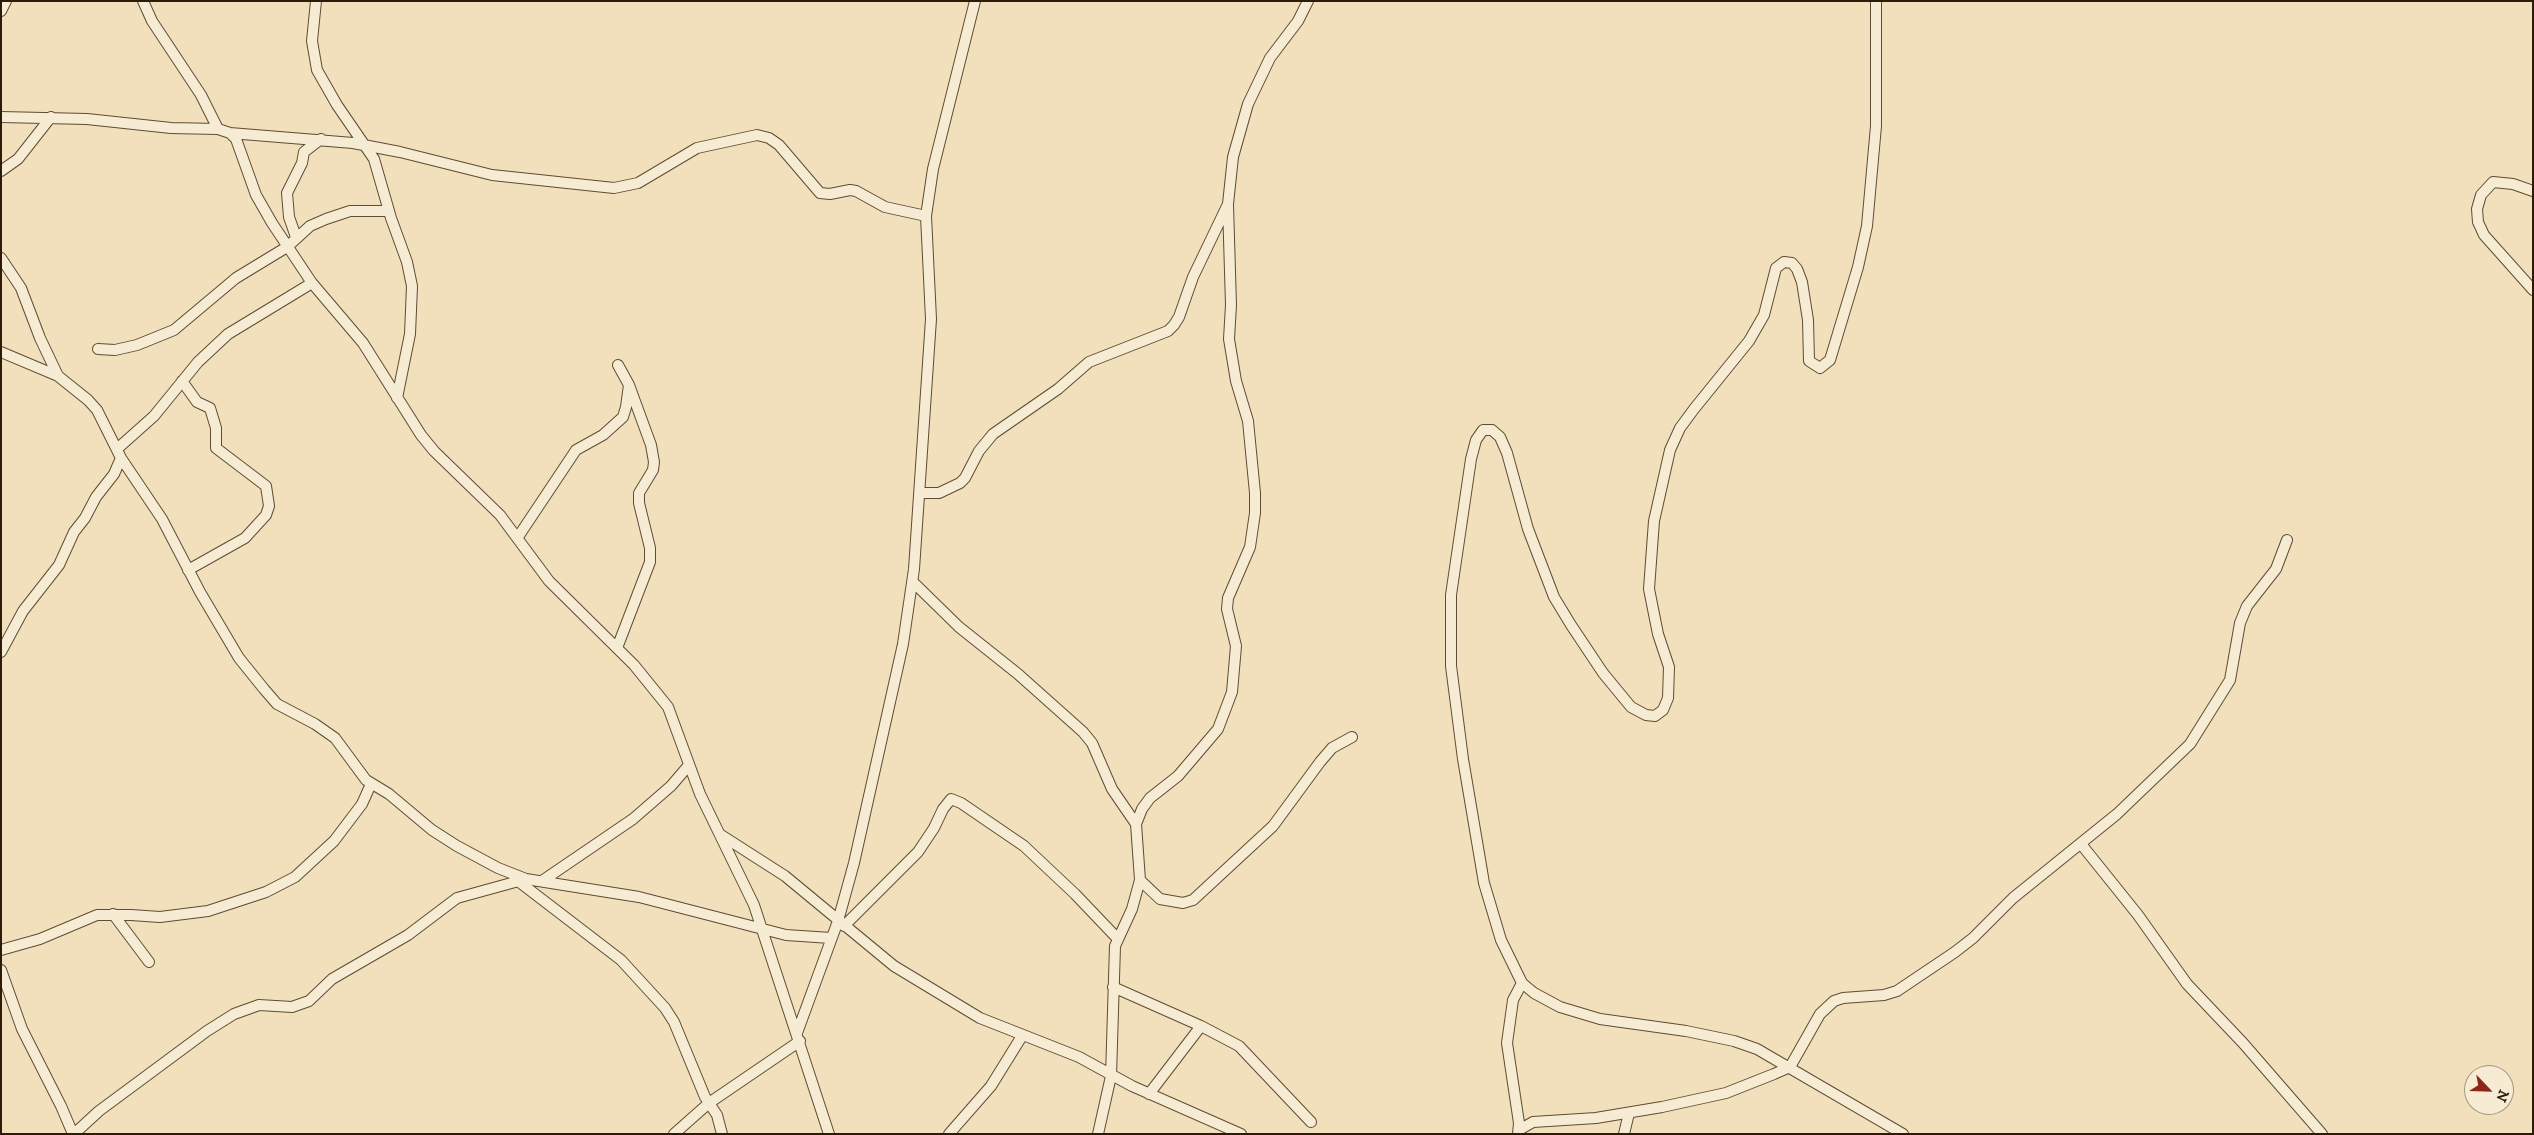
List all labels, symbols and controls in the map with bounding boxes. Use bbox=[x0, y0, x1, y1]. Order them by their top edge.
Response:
north arrow bbox=[2464, 1065, 2514, 1115]
text: N bbox=[2491, 1087, 2512, 1105]

